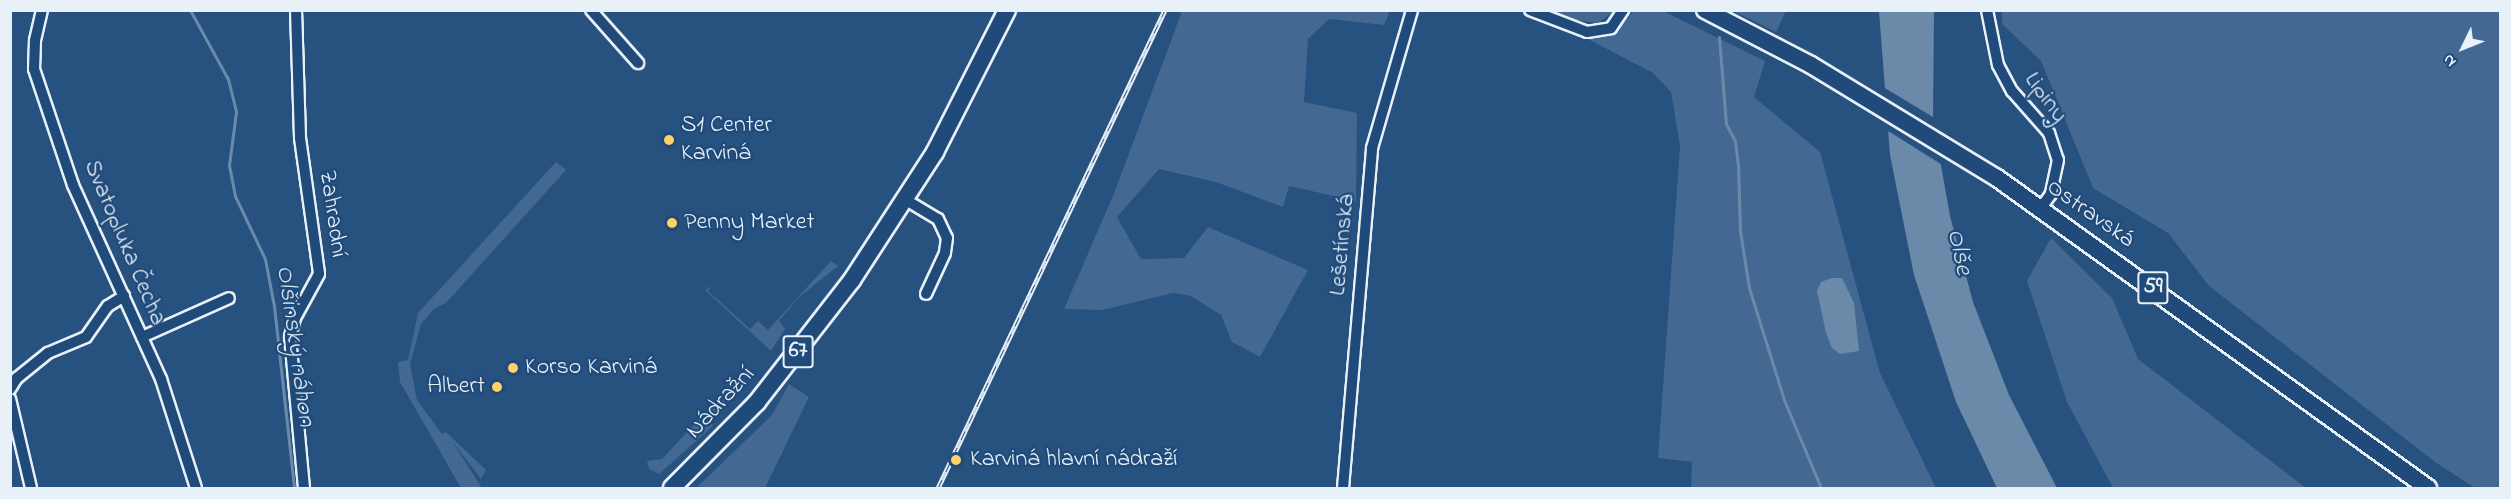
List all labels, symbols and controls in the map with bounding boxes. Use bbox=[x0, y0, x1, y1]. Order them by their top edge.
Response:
north arrow bbox=[2433, 18, 2493, 78]
text: N bbox=[2437, 48, 2462, 72]
street label: Lipiny bbox=[2017, 67, 2073, 129]
place label: S1 Center Karviná bbox=[681, 112, 772, 168]
marker: S1 Center Karviná bbox=[662, 133, 676, 147]
street label: Svatopluka Čecha bbox=[76, 156, 172, 330]
street label: Zahradní bbox=[312, 168, 352, 260]
street label: Ostravská bbox=[2041, 173, 2139, 255]
street label: Lešetínská bbox=[1324, 193, 1362, 297]
place label: Penny Market bbox=[684, 209, 815, 237]
marker: Penny Market bbox=[665, 216, 679, 230]
water label: Olše bbox=[1938, 226, 1978, 278]
water label: Olšinský náhon bbox=[267, 263, 321, 429]
road number: 59 bbox=[2136, 269, 2170, 307]
road number: 67 bbox=[782, 333, 814, 371]
place label: Korso Karviná bbox=[525, 354, 657, 382]
marker: Korso Karviná bbox=[506, 361, 520, 375]
street label: Nádražní bbox=[680, 361, 762, 445]
place label: Albert bbox=[427, 373, 485, 401]
marker: Albert bbox=[490, 380, 504, 394]
place label: Karviná hlavní nádraží bbox=[970, 446, 1178, 474]
marker: Karviná hlavní nádraží bbox=[947, 451, 965, 469]

